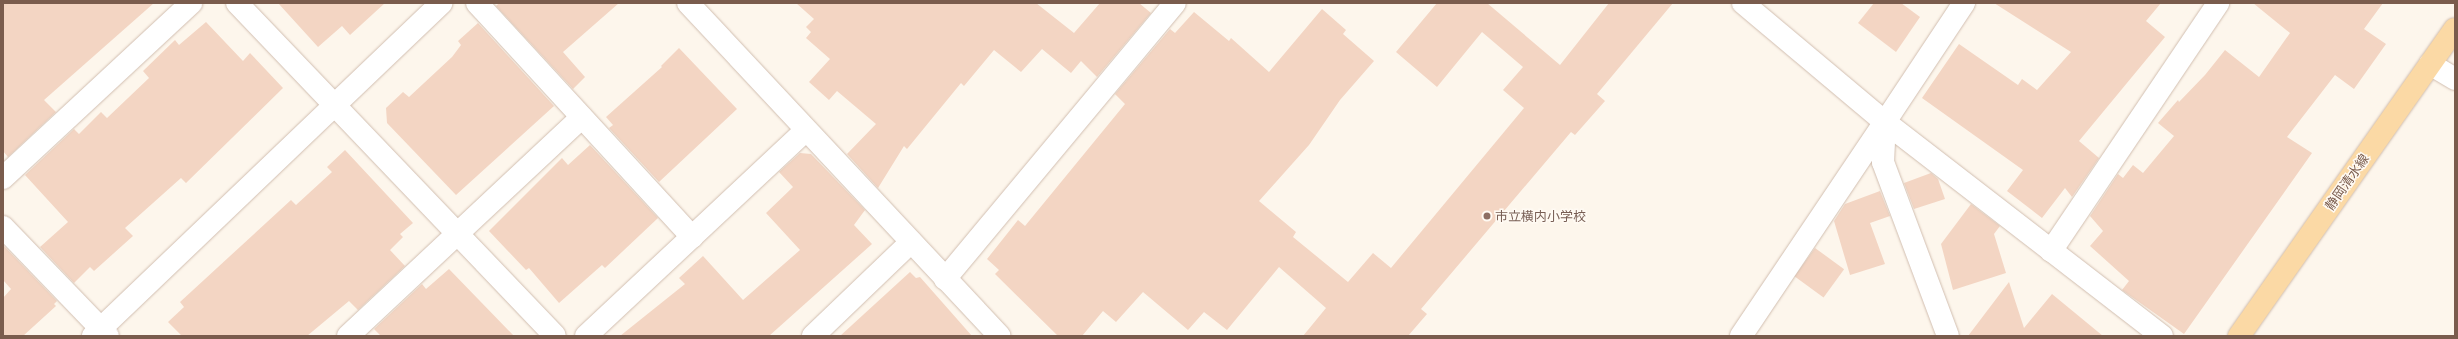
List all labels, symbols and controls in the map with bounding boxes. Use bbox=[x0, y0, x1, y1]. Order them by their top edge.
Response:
street label: 静岡清水線 bbox=[2322, 151, 2372, 213]
place label: 市立横内小学校 bbox=[1495, 208, 1586, 224]
marker: 市立横内小学校 bbox=[1482, 211, 1492, 221]

